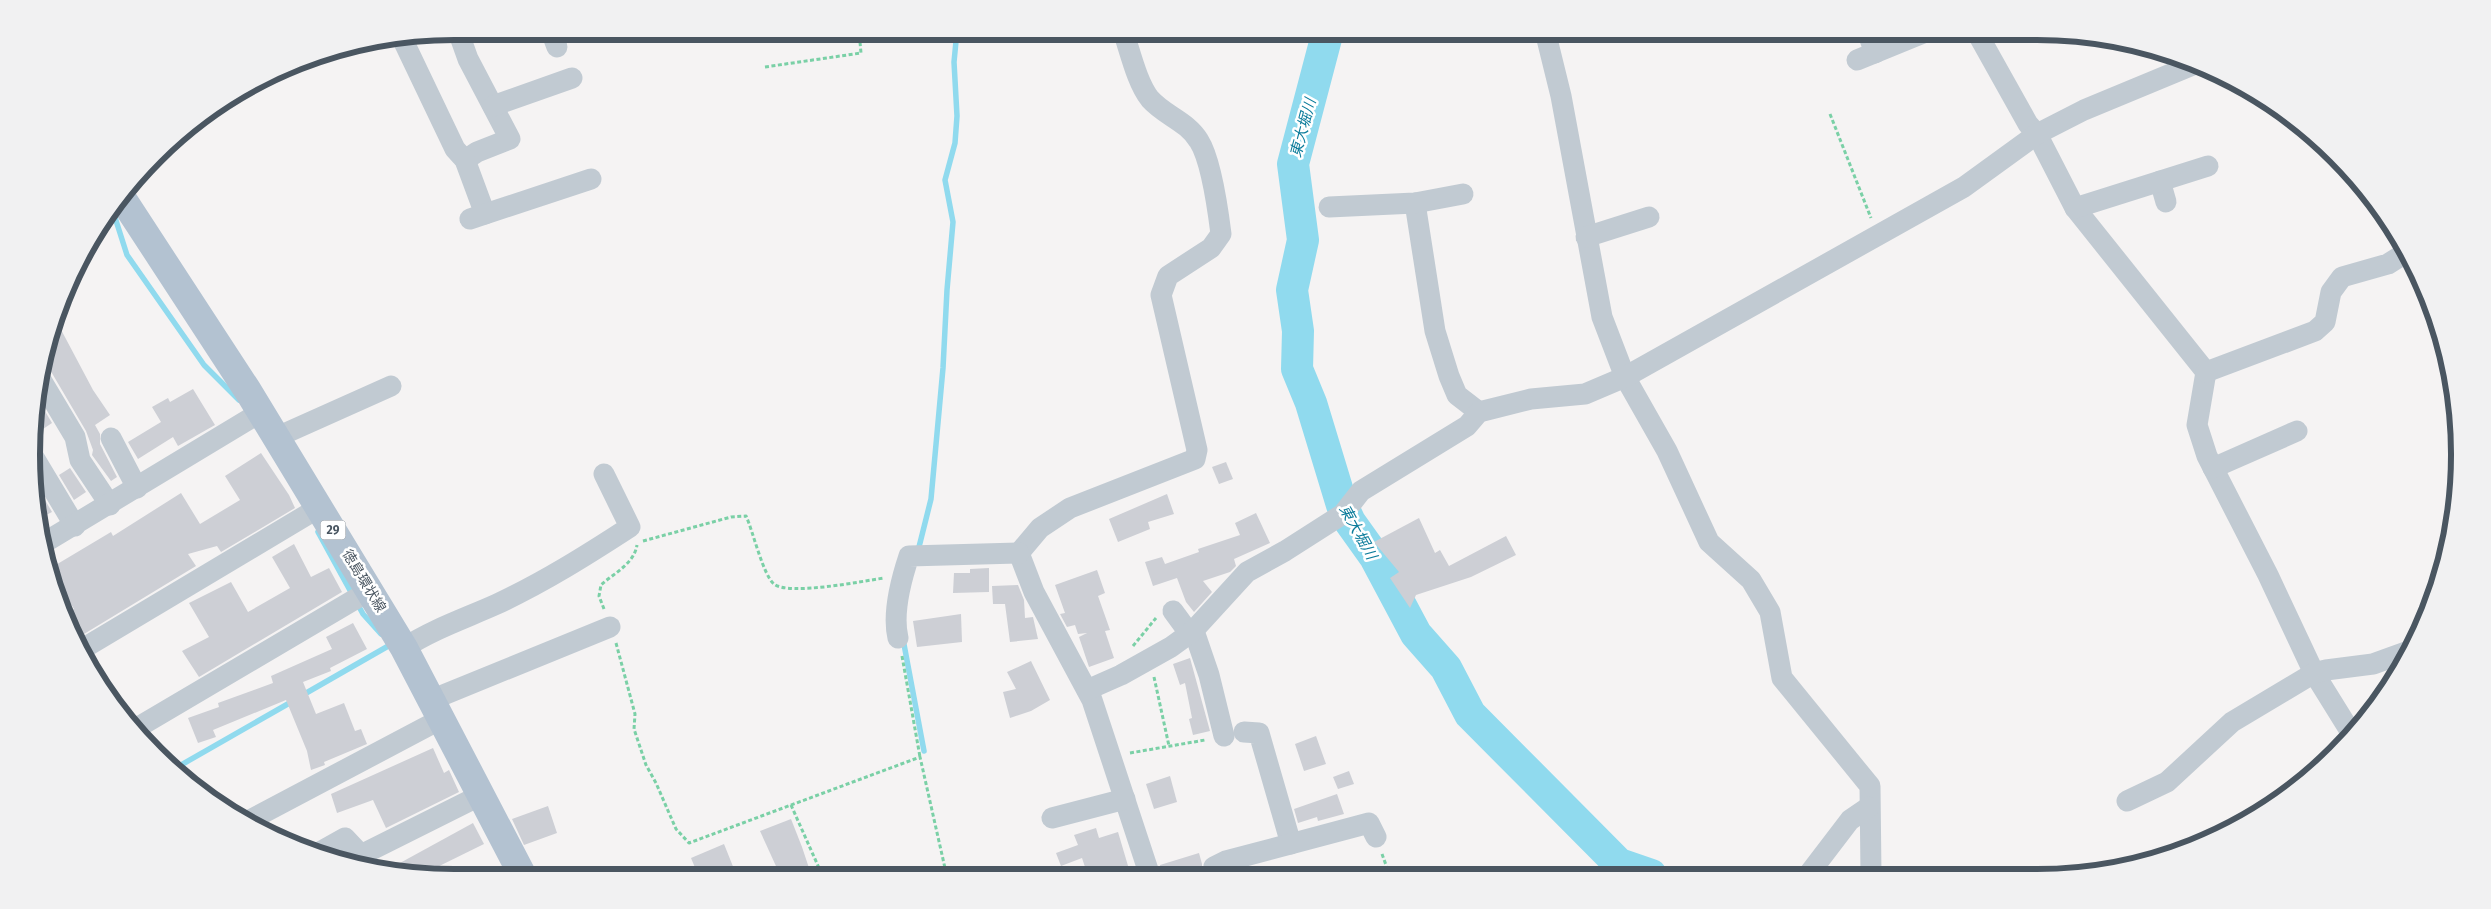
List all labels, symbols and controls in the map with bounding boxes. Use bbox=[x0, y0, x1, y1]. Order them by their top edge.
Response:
water label: 東大堀川 bbox=[1287, 95, 1320, 159]
water label: 東大堀川 bbox=[1336, 501, 1381, 564]
road number: 29 bbox=[320, 520, 346, 540]
street label: 徳島環状線 bbox=[339, 547, 389, 615]

